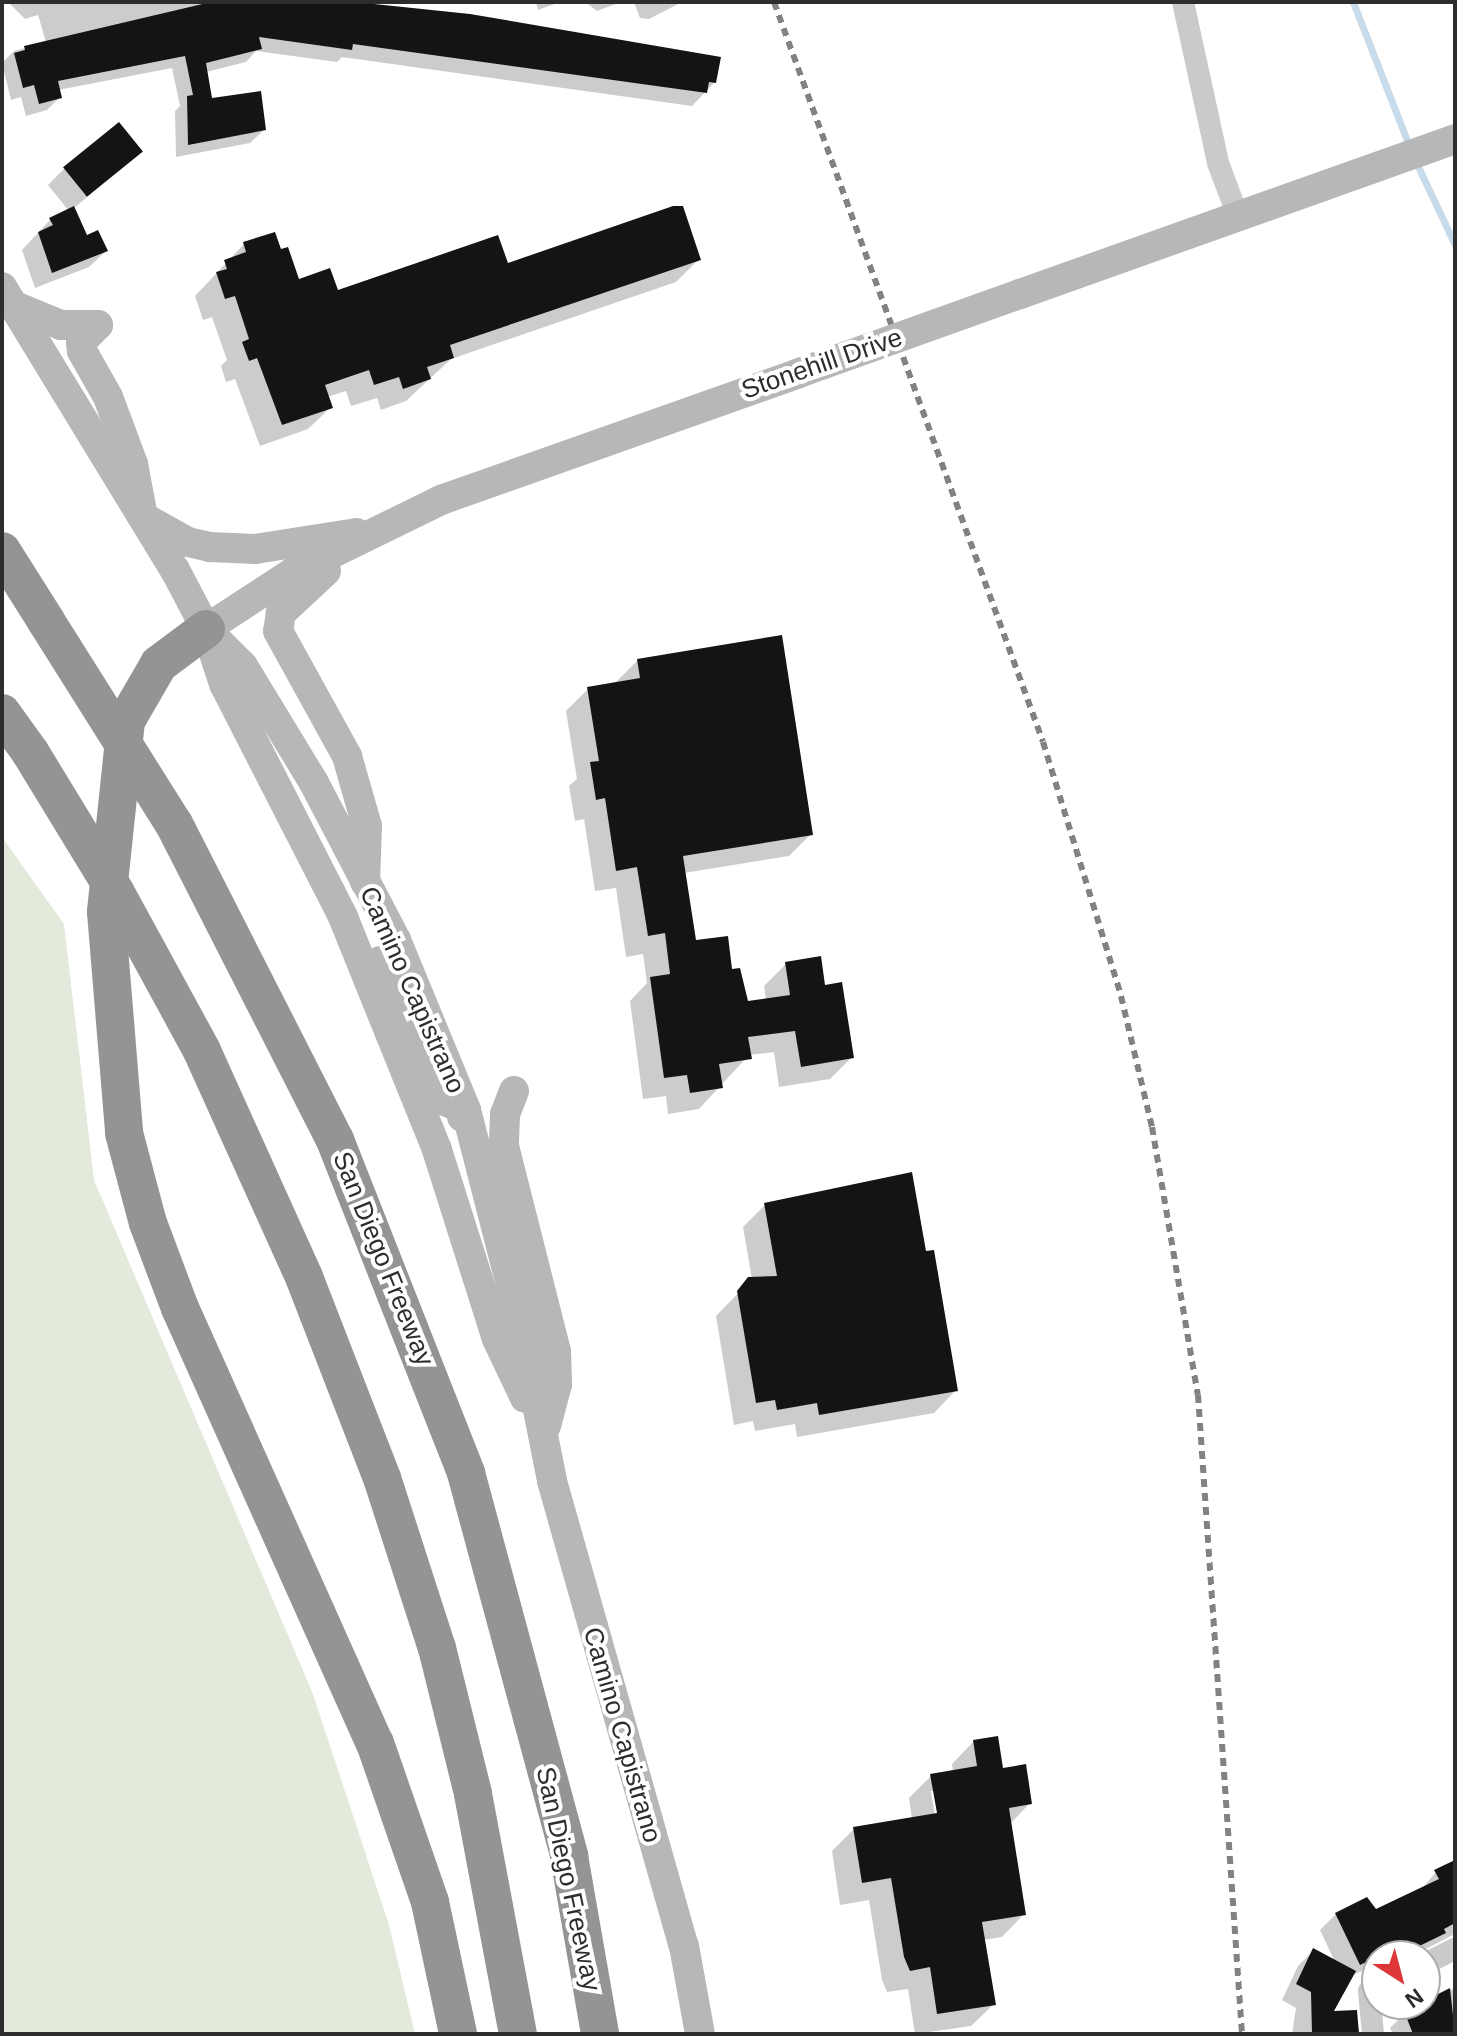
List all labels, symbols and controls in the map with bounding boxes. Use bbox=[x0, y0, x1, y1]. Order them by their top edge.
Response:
street label: Stonehill Drive bbox=[738, 322, 906, 406]
street label: Camino Capistrano bbox=[352, 882, 472, 1098]
street label: San Diego Freeway bbox=[326, 1147, 440, 1371]
street label: Camino Capistrano bbox=[576, 1624, 668, 1846]
street label: San Diego Freeway bbox=[529, 1764, 607, 1994]
north arrow bbox=[1361, 1940, 1441, 2020]
text: N bbox=[1400, 1983, 1428, 2013]

